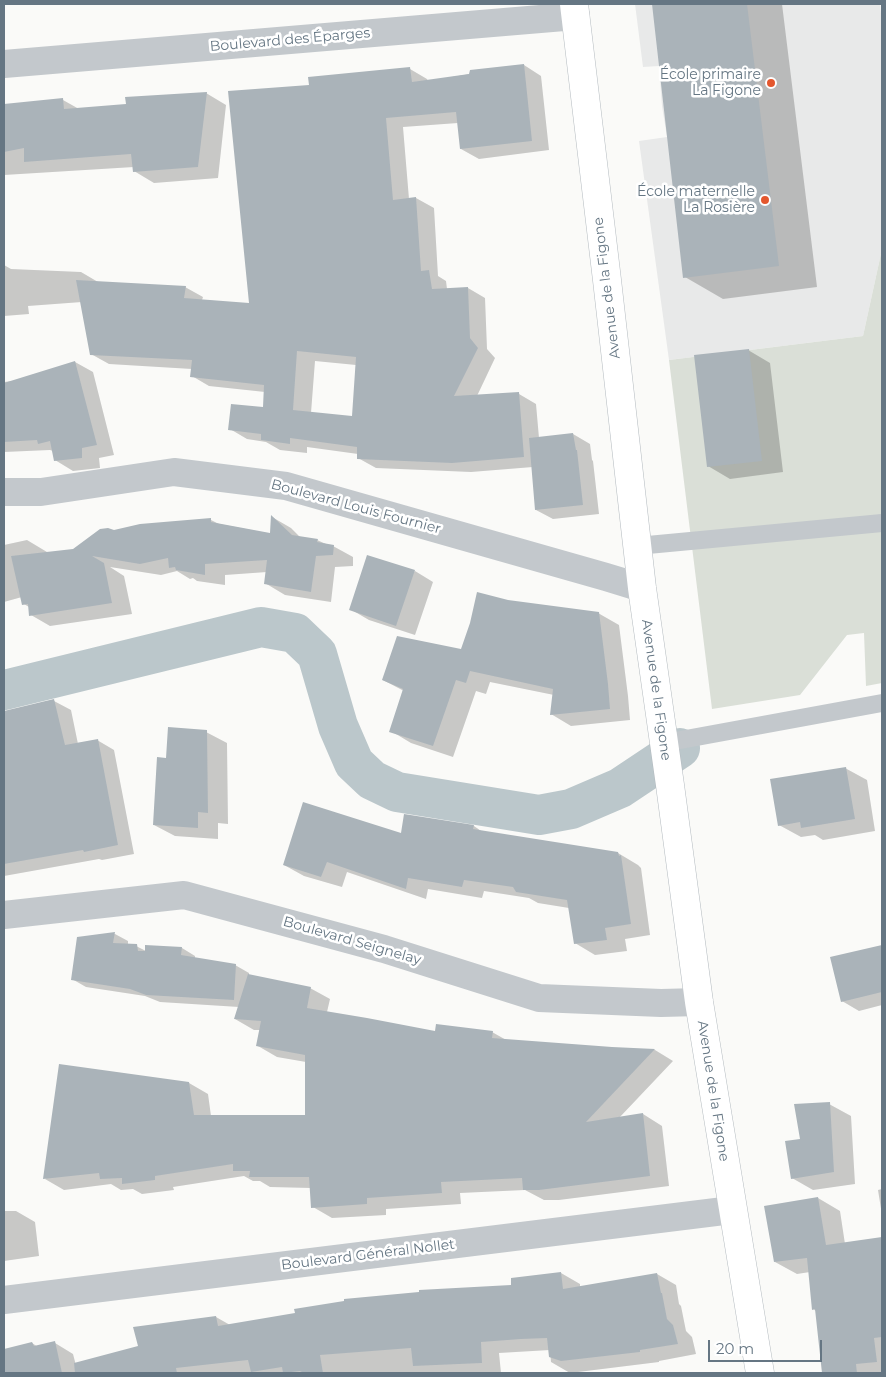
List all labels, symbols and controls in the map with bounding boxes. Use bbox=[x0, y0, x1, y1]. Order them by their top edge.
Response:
street label: Boulevard des Éparges bbox=[209, 25, 371, 55]
place label: École primaire La Figone bbox=[660, 67, 761, 100]
marker: École primaire La Figone bbox=[765, 77, 777, 89]
place label: École maternelle La Rosière bbox=[637, 184, 755, 216]
marker: École maternelle La Rosière bbox=[759, 194, 771, 206]
street label: Avenue de la Figone bbox=[590, 216, 624, 360]
street label: Boulevard Louis Fournier bbox=[269, 476, 443, 538]
street label: Avenue de la Figone bbox=[638, 618, 674, 762]
street label: Boulevard Seignelay bbox=[281, 913, 423, 969]
street label: Avenue de la Figone bbox=[694, 1019, 732, 1163]
street label: Boulevard Général Nollet bbox=[280, 1236, 456, 1274]
scale bar bbox=[711, 1330, 825, 1362]
text: 20 m bbox=[716, 1339, 754, 1358]

